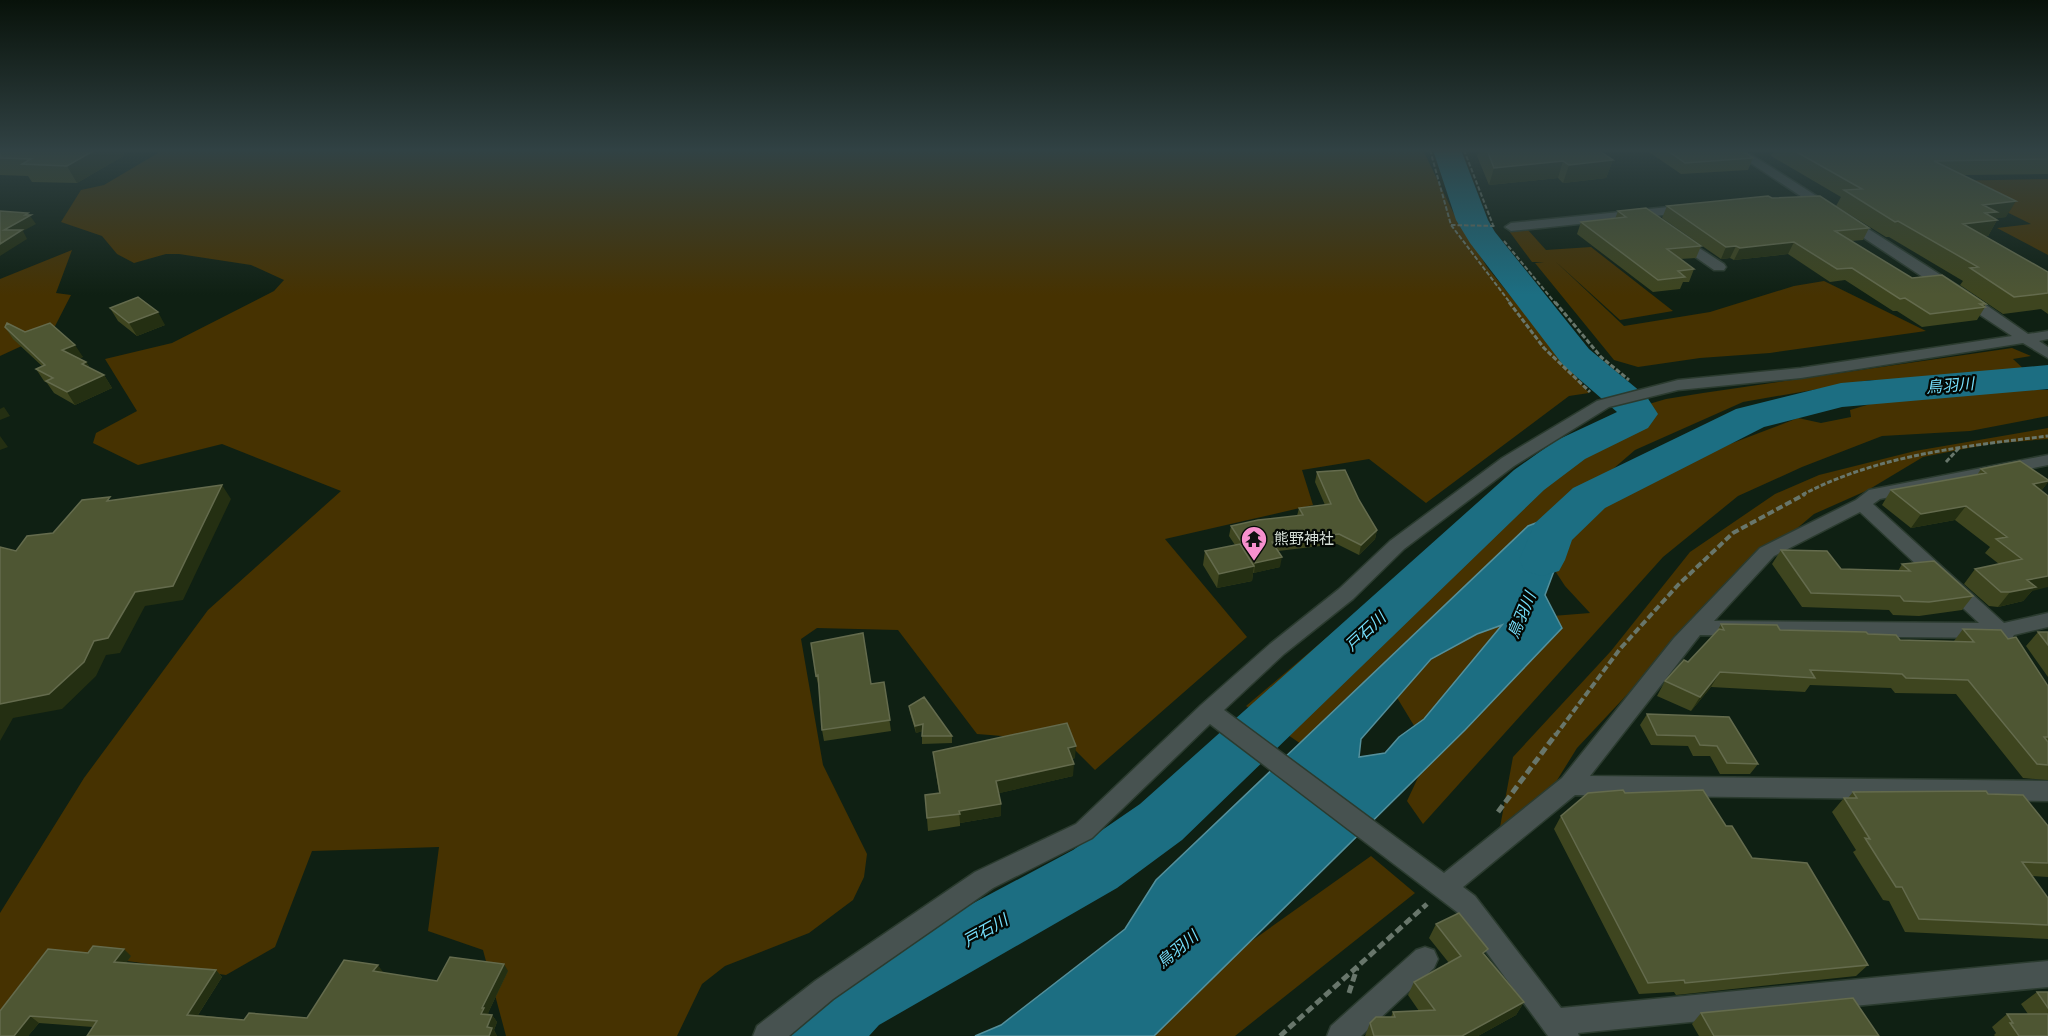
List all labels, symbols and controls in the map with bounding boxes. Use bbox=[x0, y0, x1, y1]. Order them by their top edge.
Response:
water label: 鳥羽川 bbox=[1925, 372, 1977, 398]
temple icon: 熊野神社 bbox=[1239, 524, 1269, 562]
place label: 熊野神社 bbox=[1274, 528, 1334, 548]
water label: 鳥羽川 bbox=[1501, 587, 1541, 641]
water label: 戸石川 bbox=[1340, 605, 1392, 655]
water label: 戸石川 bbox=[959, 908, 1013, 951]
water label: 鳥羽川 bbox=[1152, 924, 1204, 973]

